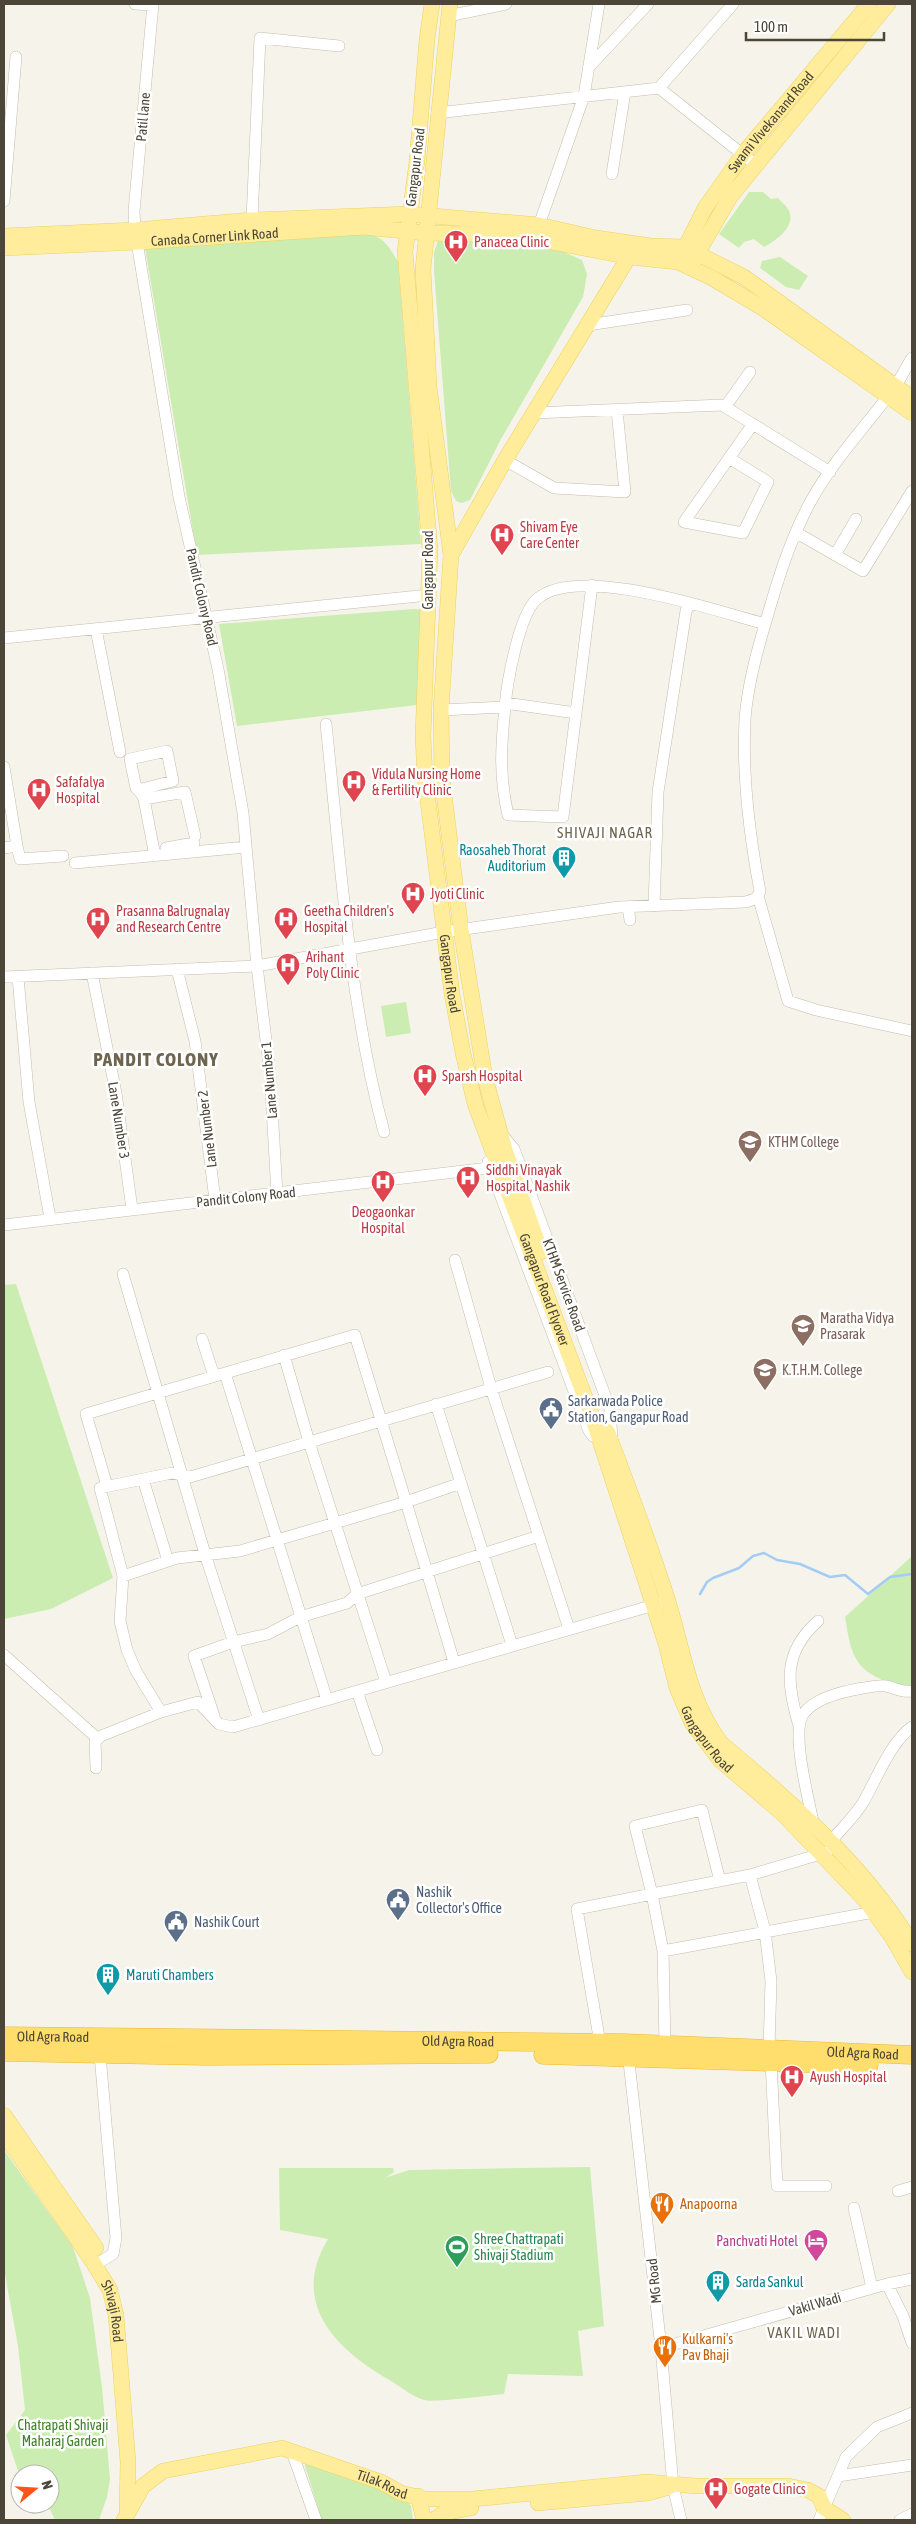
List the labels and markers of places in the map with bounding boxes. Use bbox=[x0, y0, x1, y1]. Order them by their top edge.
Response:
hospital icon: Panacea Clinic bbox=[443, 229, 469, 263]
place label: Panacea Clinic bbox=[474, 234, 550, 250]
place label: Shivam Eye Care Center bbox=[520, 519, 580, 551]
hospital icon: Shivam Eye Care Center bbox=[489, 522, 515, 556]
place label: Vidula Nursing Home & Fertility Clinic bbox=[372, 766, 481, 798]
hospital icon: Vidula Nursing Home & Fertility Clinic bbox=[341, 769, 367, 803]
place label: Safafalya Hospital bbox=[56, 774, 105, 806]
hospital icon: Safafalya Hospital bbox=[26, 777, 52, 811]
place label: Raosaheb Thorat Auditorium bbox=[459, 842, 546, 874]
building icon: Raosaheb Thorat Auditorium bbox=[551, 845, 577, 879]
hospital icon: Jyoti Clinic bbox=[400, 881, 426, 915]
place label: Jyoti Clinic bbox=[430, 886, 485, 902]
place label: Prasanna Balrugnalay and Research Centre bbox=[116, 903, 230, 935]
place label: Geetha Children's Hospital bbox=[304, 903, 394, 935]
hospital icon: Prasanna Balrugnalay and Research Centre bbox=[85, 906, 111, 940]
hospital icon: Geetha Children's Hospital bbox=[273, 906, 299, 940]
place label: Arihant Poly Clinic bbox=[306, 949, 360, 981]
hospital icon: Arihant Poly Clinic bbox=[275, 952, 301, 986]
hospital icon: Sparsh Hospital bbox=[412, 1063, 438, 1097]
place label: Sparsh Hospital bbox=[442, 1068, 523, 1084]
school or university icon: KTHM College bbox=[737, 1129, 763, 1163]
place label: KTHM College bbox=[768, 1134, 839, 1150]
place label: Siddhi Vinayak Hospital, Nashik bbox=[486, 1162, 570, 1194]
hospital icon: Siddhi Vinayak Hospital, Nashik bbox=[455, 1165, 481, 1199]
hospital icon: Deogaonkar Hospital bbox=[370, 1169, 396, 1203]
place label: Deogaonkar Hospital bbox=[351, 1204, 415, 1236]
place label: Maratha Vidya Prasarak bbox=[820, 1310, 894, 1342]
school or university icon: Maratha Vidya Prasarak bbox=[790, 1313, 816, 1347]
school or university icon: K.T.H.M. College bbox=[752, 1357, 778, 1391]
place label: K.T.H.M. College bbox=[782, 1362, 862, 1378]
place label: Sarkarwada Police Station, Gangapur Road bbox=[568, 1393, 689, 1425]
public building icon: Sarkarwada Police Station, Gangapur Road bbox=[538, 1396, 564, 1430]
place label: Nashik Collector's Office bbox=[416, 1884, 502, 1916]
public building icon: Nashik Collector's Office bbox=[385, 1887, 411, 1921]
public building icon: Nashik Court bbox=[163, 1909, 189, 1943]
place label: Nashik Court bbox=[194, 1914, 259, 1930]
building icon: Maruti Chambers bbox=[95, 1962, 121, 1996]
place label: Maruti Chambers bbox=[126, 1967, 214, 1983]
hospital icon: Ayush Hospital bbox=[779, 2064, 805, 2098]
place label: Ayush Hospital bbox=[810, 2069, 887, 2085]
restaurant icon: Anapoorna bbox=[649, 2191, 675, 2225]
place label: Anapoorna bbox=[680, 2196, 737, 2212]
hotel icon: Panchvati Hotel bbox=[803, 2228, 829, 2262]
place label: Shree Chattrapati Shivaji Stadium bbox=[474, 2231, 564, 2263]
place label: Panchvati Hotel bbox=[716, 2233, 798, 2249]
sports icon: Shree Chattrapati Shivaji Stadium bbox=[444, 2234, 470, 2268]
building icon: Sarda Sankul bbox=[705, 2269, 731, 2303]
place label: Sarda Sankul bbox=[736, 2274, 804, 2290]
place label: Kulkarni's Pav Bhaji bbox=[682, 2331, 733, 2363]
restaurant icon: Kulkarni's Pav Bhaji bbox=[652, 2334, 678, 2368]
hospital icon: Gogate Clinics bbox=[703, 2476, 729, 2510]
place label: Gogate Clinics bbox=[734, 2481, 806, 2497]

